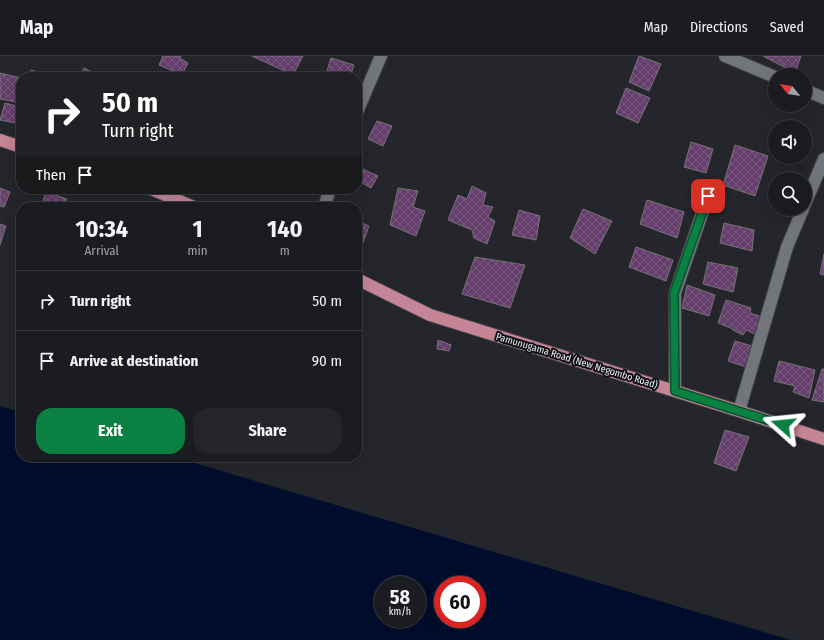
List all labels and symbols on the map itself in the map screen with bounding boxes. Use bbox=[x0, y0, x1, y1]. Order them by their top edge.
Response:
north arrow bbox=[768, 68, 812, 112]
pin bbox=[691, 179, 725, 213]
street label: Pamunugama Road (New Negombo Road) bbox=[494, 330, 659, 391]
position arrow bbox=[762, 404, 804, 446]
speed limit sign: 60 bbox=[434, 576, 486, 628]

